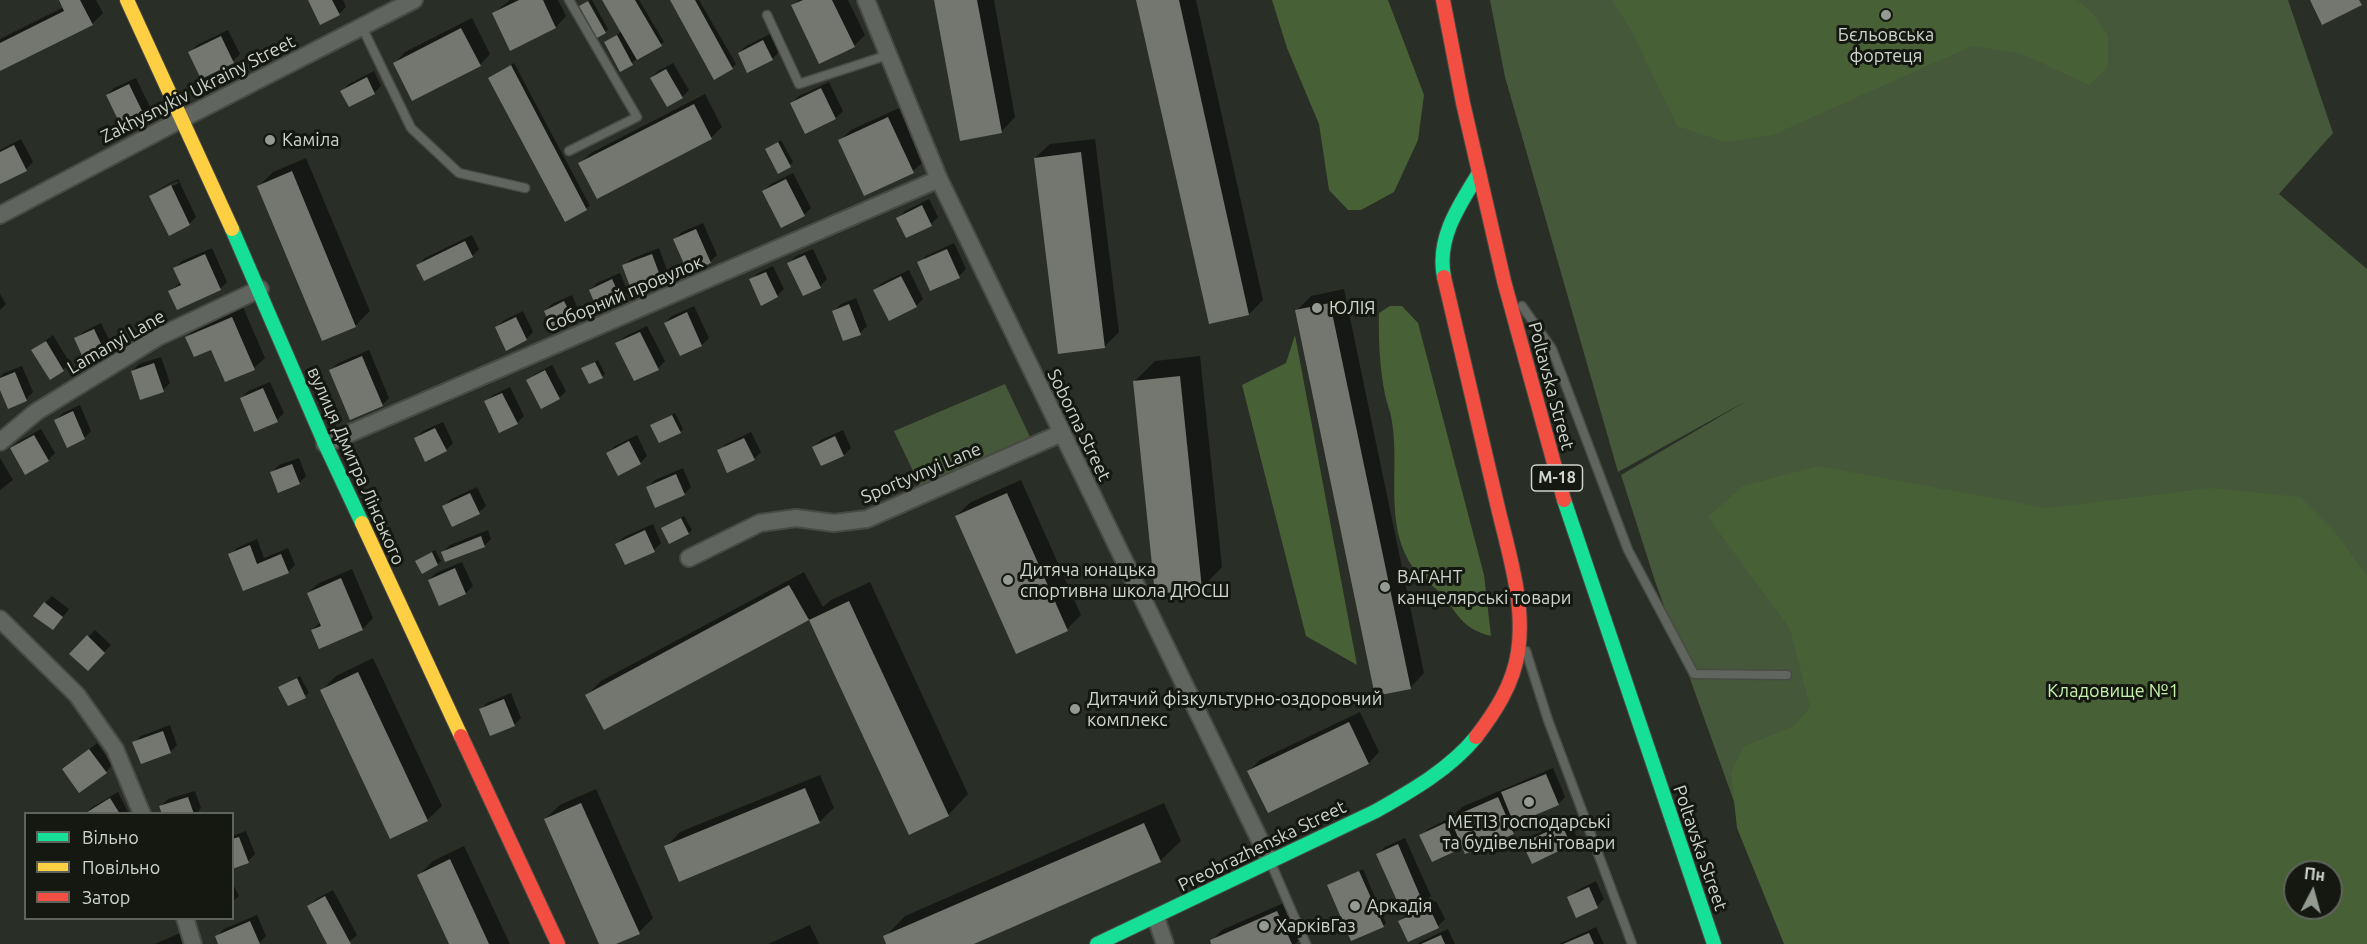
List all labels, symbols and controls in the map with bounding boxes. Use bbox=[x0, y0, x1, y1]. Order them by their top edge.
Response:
marker: Бєльовська фортеця bbox=[1879, 8, 1893, 22]
place label: Бєльовська фортеця bbox=[1838, 24, 1934, 66]
street label: Zakhysnykiv Ukrainy Street bbox=[97, 31, 299, 147]
place label: Каміла bbox=[282, 129, 339, 151]
marker: Каміла bbox=[263, 133, 277, 147]
street label: Соборний провулок bbox=[542, 251, 706, 337]
place label: ЮЛІЯ bbox=[1329, 297, 1375, 319]
marker: ЮЛІЯ bbox=[1310, 301, 1324, 315]
street label: Lamanyi Lane bbox=[63, 305, 169, 379]
street label: Poltavska Street bbox=[1524, 320, 1578, 452]
street label: вулиця Дмитра Лінського bbox=[303, 364, 409, 568]
street label: Soborna Street bbox=[1043, 366, 1115, 484]
street label: Sportyvnyi Lane bbox=[858, 438, 984, 508]
road number: М-18 bbox=[1532, 465, 1582, 491]
place label: Дитяча юнацька спортивна школа ДЮСШ bbox=[1020, 559, 1230, 602]
place label: ВАГАНТ канцелярські товари bbox=[1397, 566, 1572, 608]
marker: Дитяча юнацька спортивна школа ДЮСШ bbox=[1001, 573, 1015, 587]
marker: ВАГАНТ канцелярські товари bbox=[1378, 580, 1392, 594]
park label: Кладовище №1 bbox=[2047, 680, 2179, 702]
place label: Дитячий фізкультурно-оздоровчий комплекс bbox=[1087, 688, 1382, 730]
marker: Дитячий фізкультурно-оздоровчий комплекс bbox=[1068, 702, 1082, 716]
street label: Poltavska Street bbox=[1668, 782, 1732, 914]
marker: МЕТІЗ господарські та будівельні товари bbox=[1522, 795, 1536, 809]
street label: Preobrazhenska Street bbox=[1175, 796, 1349, 896]
place label: МЕТІЗ господарські та будівельні товари bbox=[1443, 811, 1615, 854]
legend bbox=[24, 812, 234, 920]
text: Вільно bbox=[82, 827, 139, 847]
text: Повільно bbox=[82, 857, 160, 877]
north arrow bbox=[2283, 860, 2343, 920]
text: Пн bbox=[2303, 864, 2326, 884]
text: Затор bbox=[82, 887, 130, 907]
place label: Аркадія bbox=[1367, 895, 1432, 917]
marker: Аркадія bbox=[1348, 899, 1362, 913]
place label: ХарківГаз bbox=[1276, 915, 1356, 937]
marker: ХарківГаз bbox=[1257, 919, 1271, 933]

